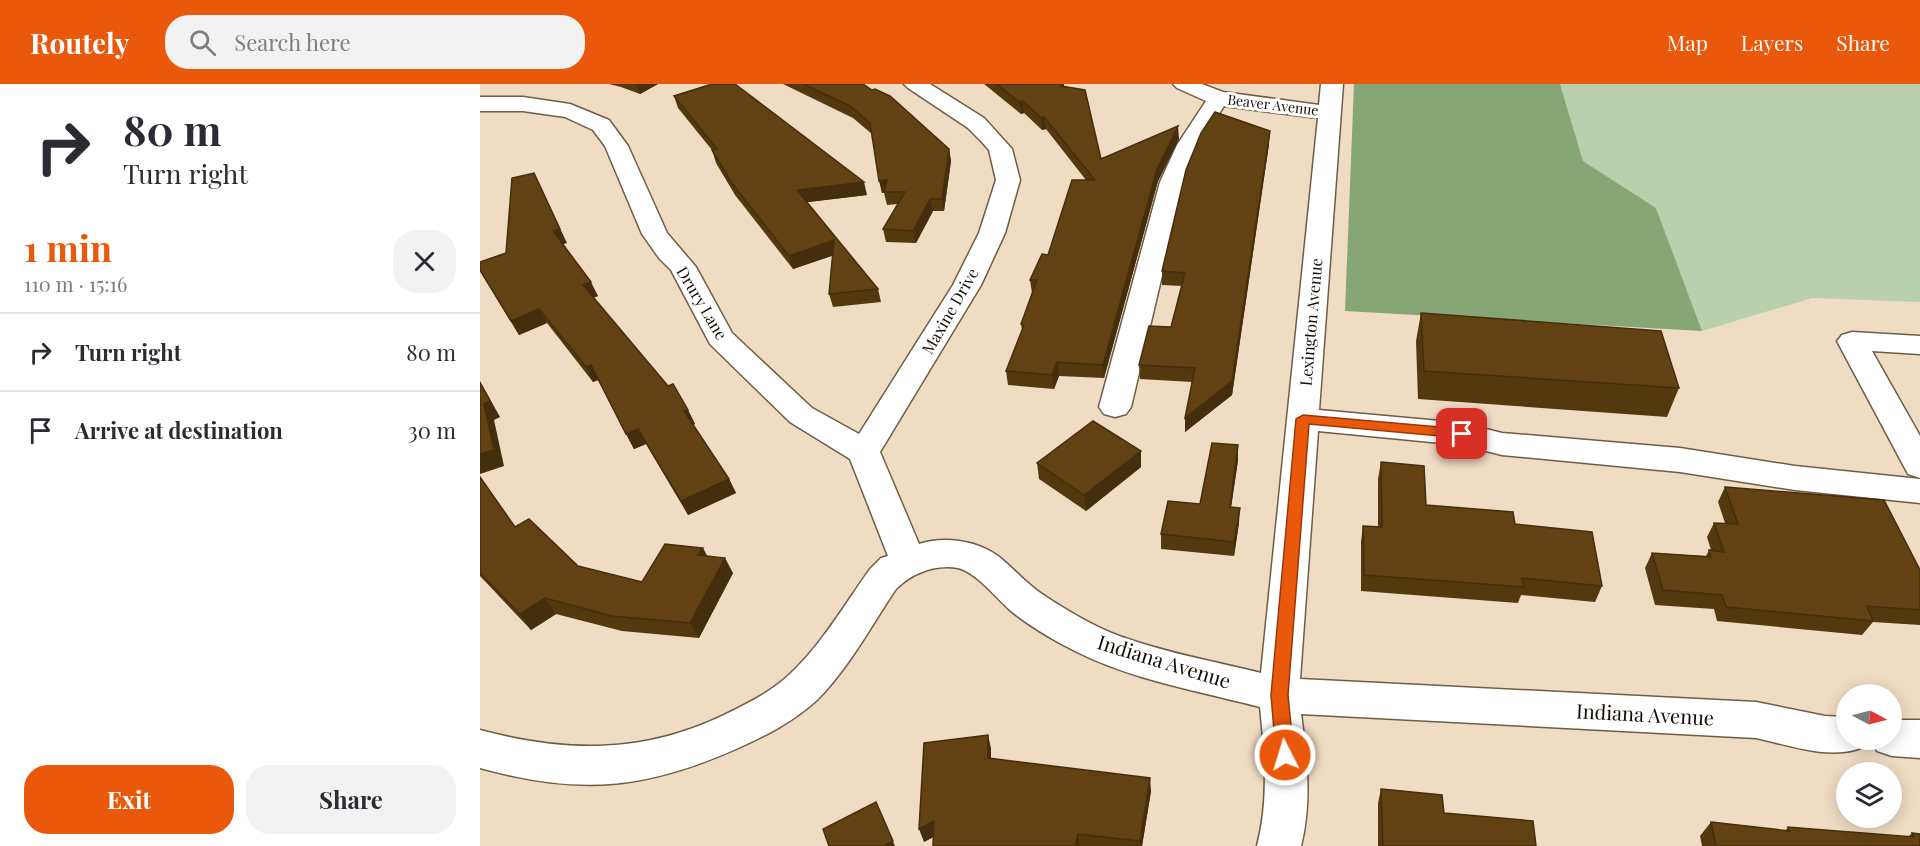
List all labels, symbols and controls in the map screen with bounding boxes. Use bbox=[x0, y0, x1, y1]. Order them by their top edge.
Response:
search box bbox=[165, 15, 585, 69]
text: Routely bbox=[30, 24, 129, 61]
icon: search bbox=[186, 26, 219, 59]
text: Search here bbox=[234, 27, 351, 57]
text: Map bbox=[1667, 28, 1708, 56]
text: Layers bbox=[1741, 28, 1803, 56]
text: Share bbox=[1836, 28, 1890, 56]
street label: Beaver Avenue bbox=[1226, 89, 1320, 120]
text: 80 m bbox=[123, 101, 221, 157]
icon: right bbox=[24, 108, 102, 186]
text: Turn right bbox=[123, 155, 248, 191]
text: 1 min bbox=[24, 223, 112, 271]
button: close bbox=[393, 230, 456, 293]
street label: Lexington Avenue bbox=[1294, 257, 1327, 387]
street label: Drury Lane bbox=[672, 262, 732, 343]
street label: Maxine Drive bbox=[917, 264, 983, 357]
text: 110 m · 15:16 bbox=[24, 270, 127, 297]
icon: right bbox=[24, 336, 57, 369]
text: Turn right bbox=[75, 337, 181, 367]
text: 80 m bbox=[406, 337, 456, 367]
pin bbox=[1436, 408, 1487, 459]
icon: arrive bbox=[24, 414, 57, 447]
text: Arrive at destination bbox=[75, 415, 283, 445]
text: 30 m bbox=[408, 415, 456, 445]
icon: arrive bbox=[1445, 417, 1478, 450]
street label: Indiana Avenue bbox=[1094, 627, 1234, 694]
north arrow bbox=[1836, 684, 1902, 750]
map controls bbox=[1836, 684, 1902, 828]
street label: Indiana Avenue bbox=[1575, 696, 1715, 731]
position arrow bbox=[1253, 723, 1317, 787]
button: layers bbox=[1836, 762, 1902, 828]
button: Exit bbox=[24, 765, 234, 834]
button: Share bbox=[246, 765, 456, 834]

